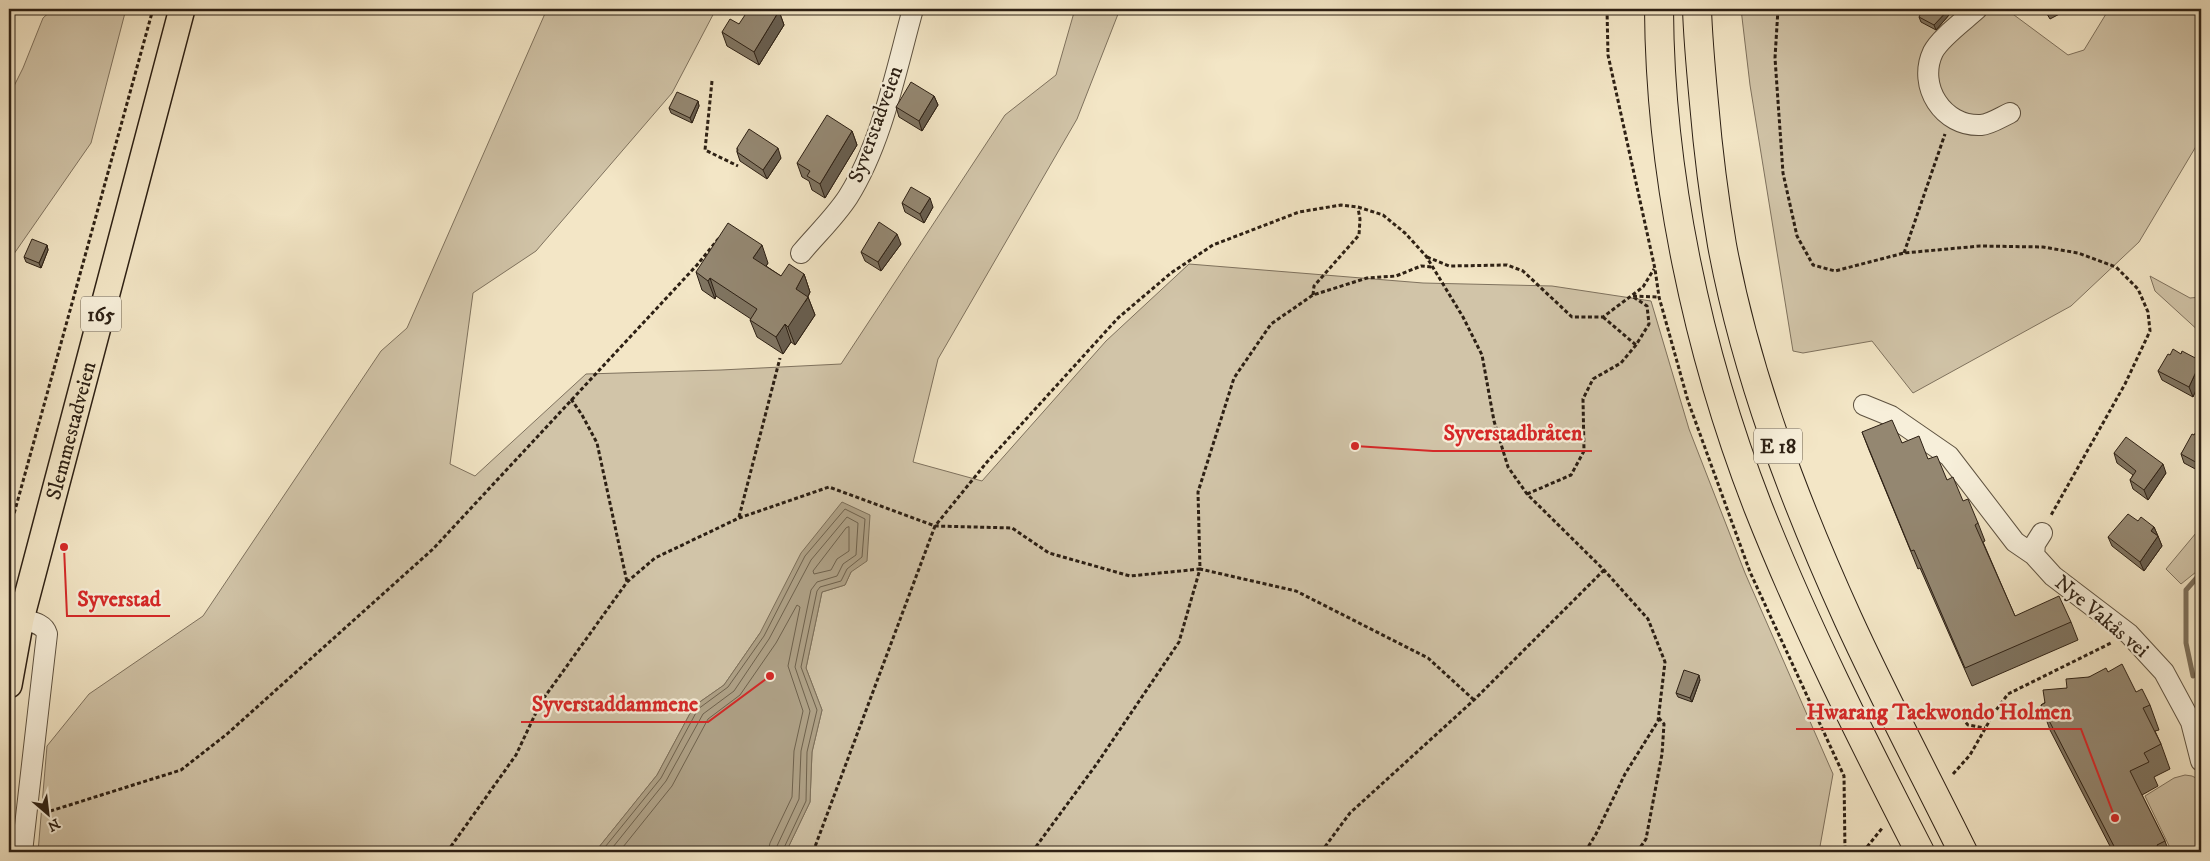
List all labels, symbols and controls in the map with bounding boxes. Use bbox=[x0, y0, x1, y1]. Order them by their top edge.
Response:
street label: Syverstadveien bbox=[843, 62, 909, 186]
road number: 165 bbox=[81, 296, 121, 332]
street label: Slemmestadveien bbox=[41, 359, 102, 503]
callout: Syverstadbråten bbox=[1433, 414, 1592, 451]
text: Syverstadbråten bbox=[1444, 420, 1583, 447]
road number: E 18 bbox=[1754, 428, 1802, 464]
street label: Nye Vakås vei bbox=[2049, 570, 2154, 664]
callout: Syverstad bbox=[67, 579, 170, 616]
text: Syverstad bbox=[77, 586, 162, 613]
callout: Syverstaddammene bbox=[521, 685, 708, 722]
text: Syverstaddammene bbox=[532, 691, 698, 718]
callout: Hwarang Taekwondo Holmen bbox=[1796, 692, 2081, 729]
text: Hwarang Taekwondo Holmen bbox=[1807, 699, 2072, 726]
north arrow bbox=[22, 788, 72, 838]
text: N bbox=[44, 814, 63, 835]

